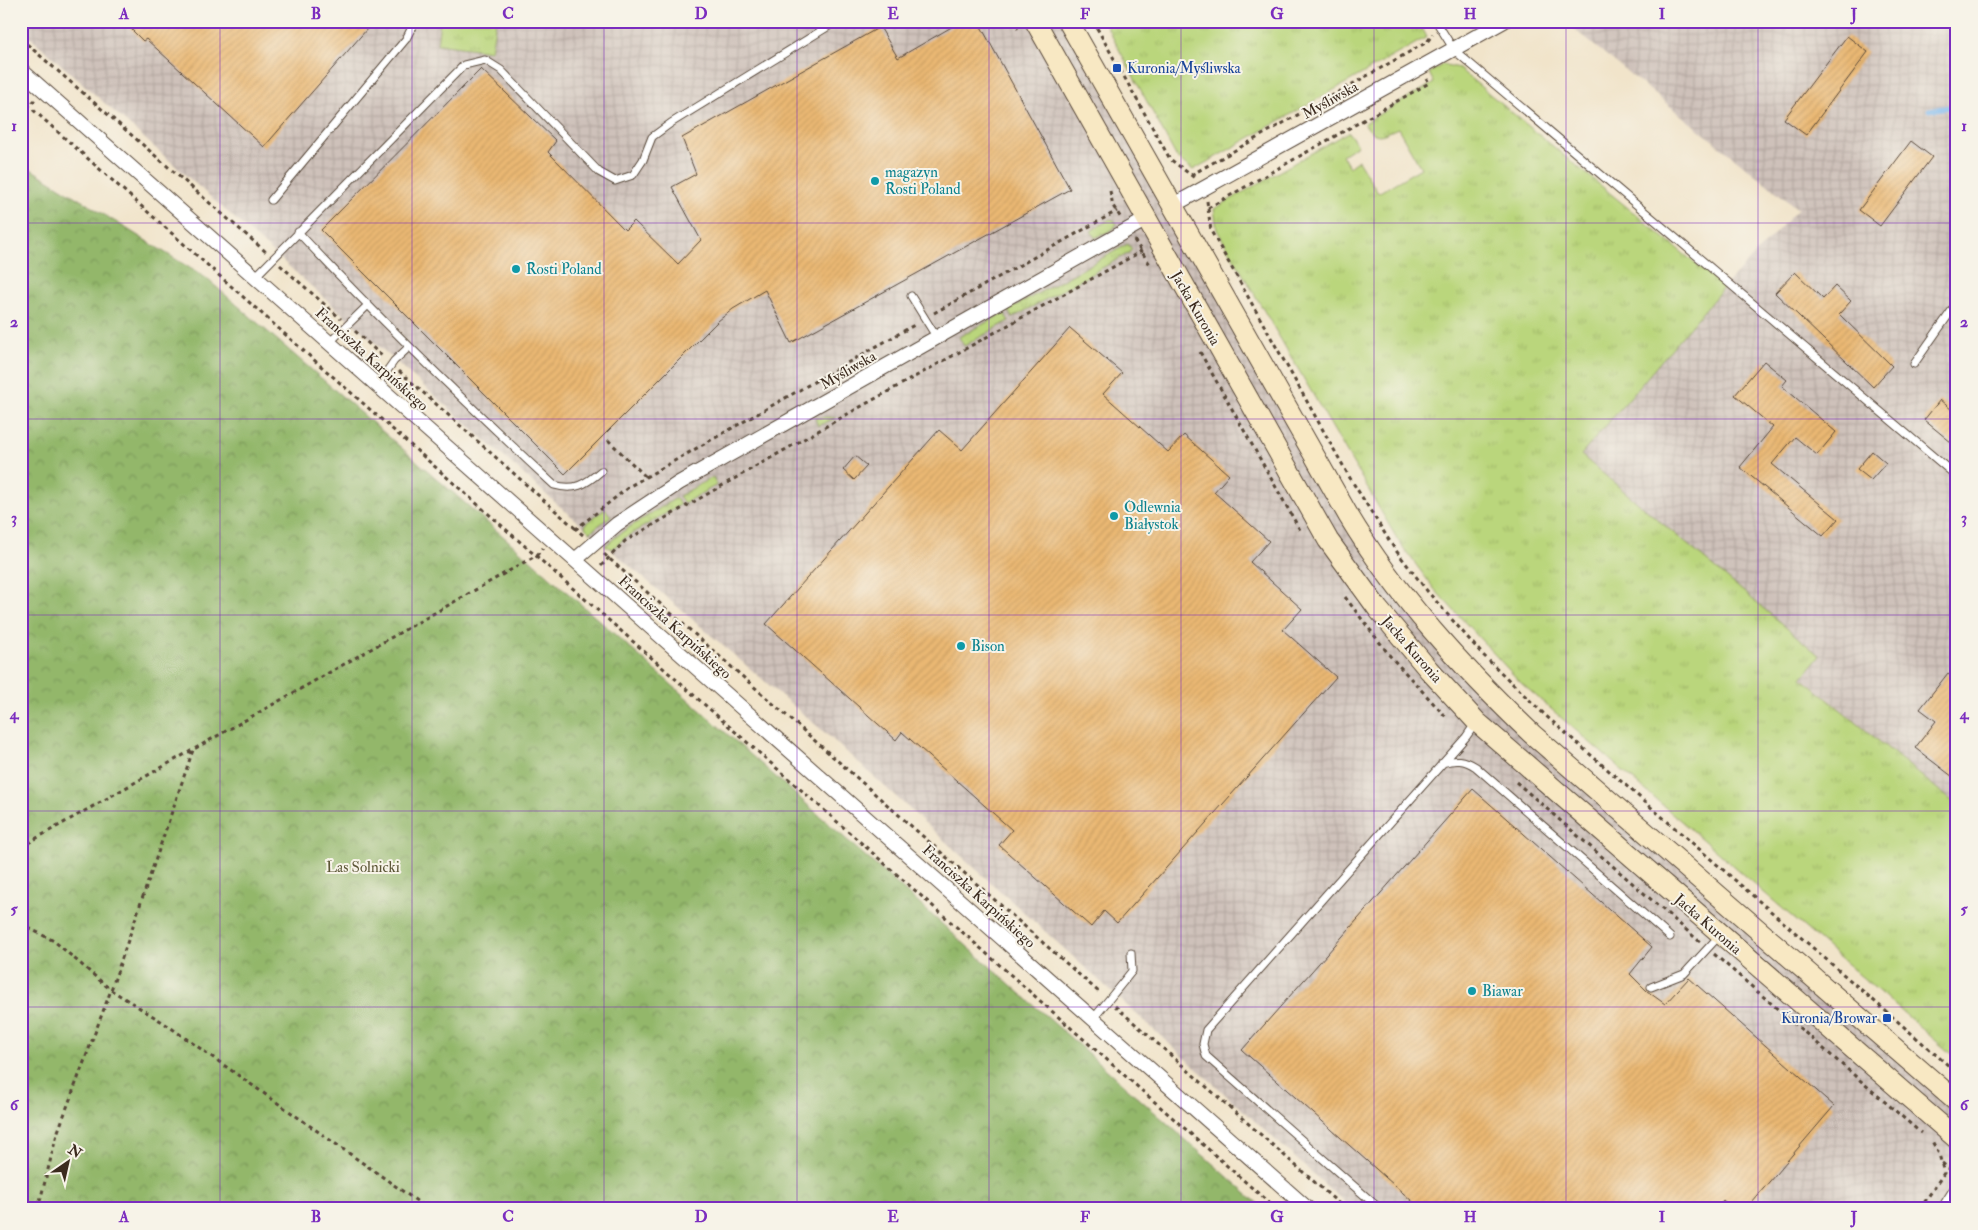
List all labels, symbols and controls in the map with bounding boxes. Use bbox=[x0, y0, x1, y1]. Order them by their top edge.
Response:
text: A bbox=[118, 4, 130, 24]
text: B bbox=[311, 4, 321, 24]
text: C bbox=[502, 4, 514, 24]
text: D bbox=[694, 4, 708, 24]
text: E bbox=[887, 4, 899, 24]
text: F bbox=[1080, 4, 1090, 24]
text: G bbox=[1270, 4, 1284, 24]
text: H bbox=[1463, 4, 1477, 24]
text: I bbox=[1659, 4, 1666, 24]
text: J bbox=[1850, 4, 1858, 25]
place label: Kuronia/Myśliwska bbox=[1127, 59, 1242, 78]
marker: Kuronia/Myśliwska bbox=[1111, 62, 1123, 74]
street label: Myśliwska bbox=[1299, 77, 1362, 124]
text: 1 bbox=[11, 116, 17, 136]
text: 1 bbox=[1961, 116, 1967, 136]
place label: magazyn Rosti Poland bbox=[885, 163, 961, 199]
marker: magazyn Rosti Poland bbox=[869, 175, 881, 187]
place label: Rosti Poland bbox=[526, 260, 602, 279]
marker: Rosti Poland bbox=[510, 263, 522, 275]
street label: Jacka Kuronia bbox=[1165, 267, 1225, 350]
street label: Franciszka Karpińskiego bbox=[310, 303, 432, 416]
text: 2 bbox=[10, 312, 18, 332]
text: 2 bbox=[1960, 312, 1968, 332]
street label: Myśliwska bbox=[817, 346, 880, 394]
place label: Odlewnia Białystok bbox=[1124, 498, 1182, 534]
text: 3 bbox=[11, 508, 17, 528]
text: 3 bbox=[1961, 508, 1967, 528]
marker: Odlewnia Białystok bbox=[1108, 510, 1120, 522]
street label: Franciszka Karpińskiego bbox=[613, 571, 735, 684]
street label: Jacka Kuronia bbox=[1376, 611, 1447, 688]
place label: Bison bbox=[971, 637, 1005, 656]
marker: Bison bbox=[955, 640, 967, 652]
text: 4 bbox=[9, 704, 20, 724]
text: 4 bbox=[1959, 704, 1970, 724]
street label: Franciszka Karpińskiego bbox=[917, 840, 1039, 953]
park label: Las Solnicki bbox=[326, 858, 400, 877]
street label: Jacka Kuronia bbox=[1669, 889, 1746, 960]
text: 5 bbox=[10, 899, 18, 919]
text: 5 bbox=[1960, 899, 1968, 919]
place label: Biawar bbox=[1482, 982, 1523, 1001]
marker: Biawar bbox=[1466, 985, 1478, 997]
place label: Kuronia/Browar bbox=[1781, 1009, 1877, 1028]
marker: Kuronia/Browar bbox=[1881, 1012, 1893, 1024]
text: 6 bbox=[10, 1095, 20, 1115]
text: 6 bbox=[1960, 1095, 1970, 1115]
north arrow bbox=[42, 1138, 92, 1188]
text: N bbox=[64, 1141, 85, 1162]
text: A bbox=[118, 1207, 130, 1227]
text: B bbox=[311, 1207, 321, 1227]
text: C bbox=[502, 1207, 514, 1227]
text: D bbox=[694, 1207, 708, 1227]
text: E bbox=[887, 1207, 899, 1227]
text: F bbox=[1080, 1207, 1090, 1227]
text: G bbox=[1270, 1207, 1284, 1227]
text: H bbox=[1463, 1207, 1477, 1227]
text: I bbox=[1659, 1207, 1666, 1227]
text: J bbox=[1850, 1207, 1858, 1228]

